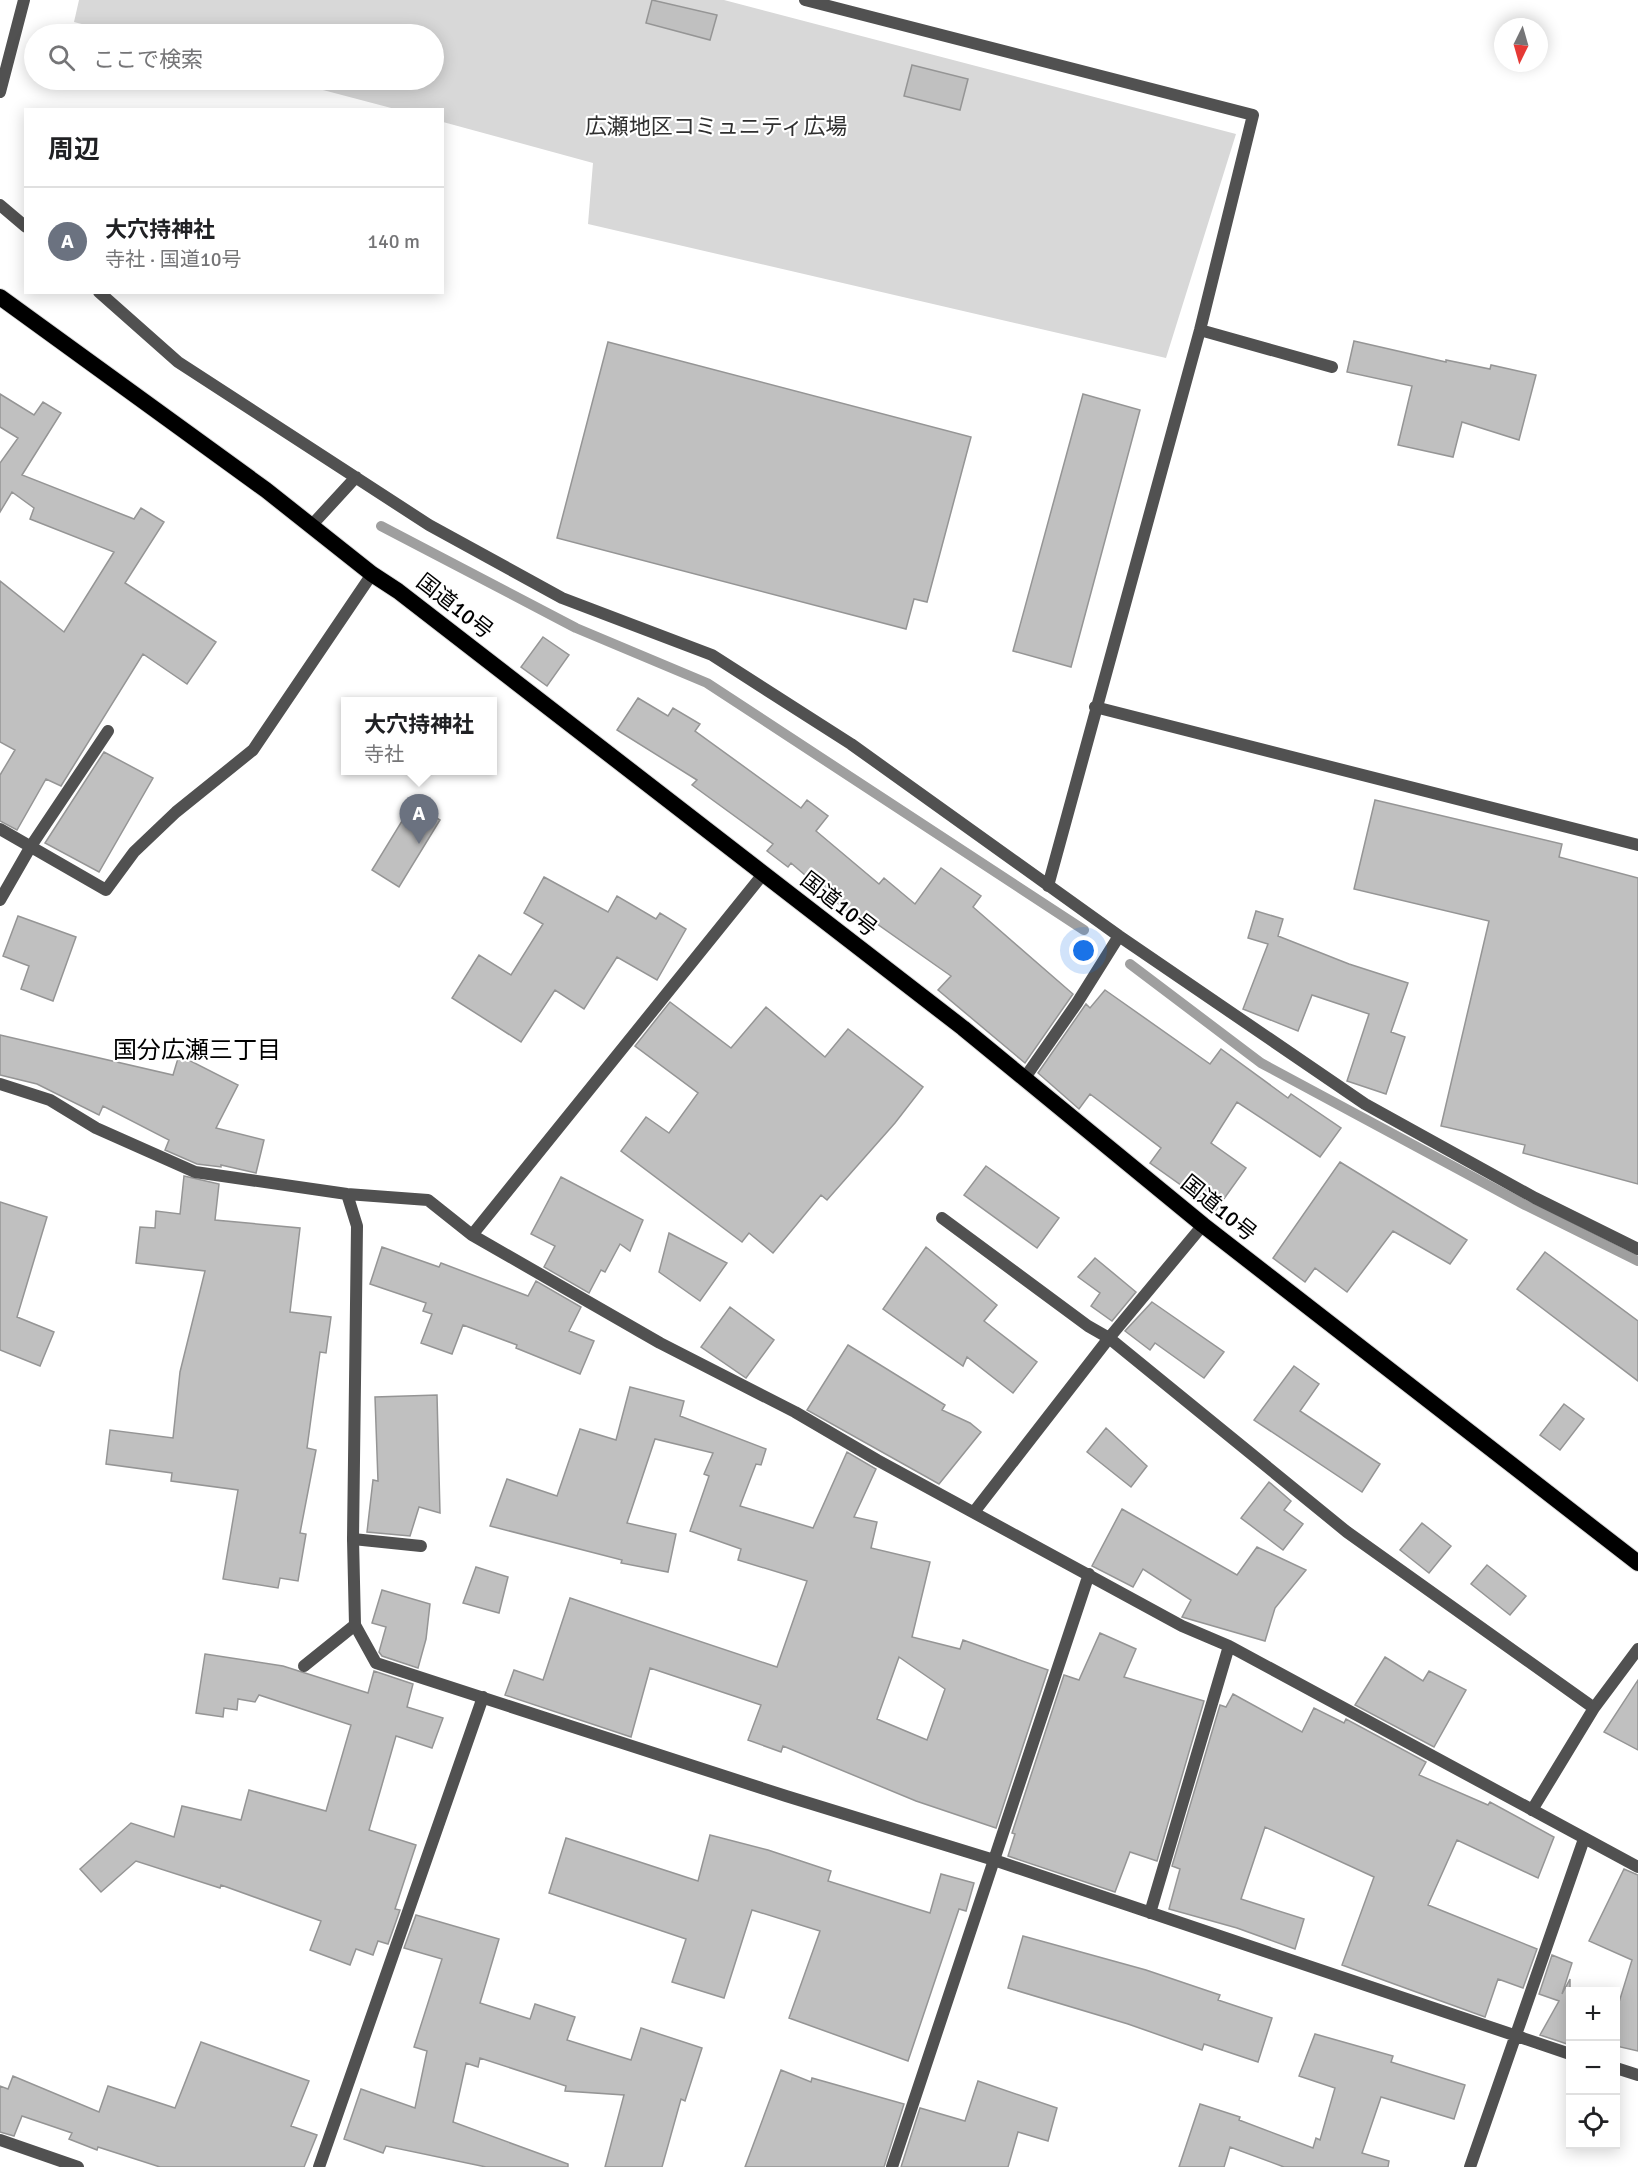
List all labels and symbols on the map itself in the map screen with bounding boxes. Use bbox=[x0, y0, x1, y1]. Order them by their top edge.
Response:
north arrow bbox=[1494, 18, 1548, 72]
park label: 広瀬地区コミュニティ広場 bbox=[585, 113, 847, 140]
street label: 国道10号 bbox=[411, 568, 499, 644]
pin: A bbox=[400, 794, 438, 844]
street label: 国道10号 bbox=[795, 866, 883, 942]
your location bbox=[1069, 936, 1098, 965]
district label: 国分広瀬三丁目 bbox=[113, 1035, 281, 1065]
street label: 国道10号 bbox=[1176, 1169, 1262, 1247]

